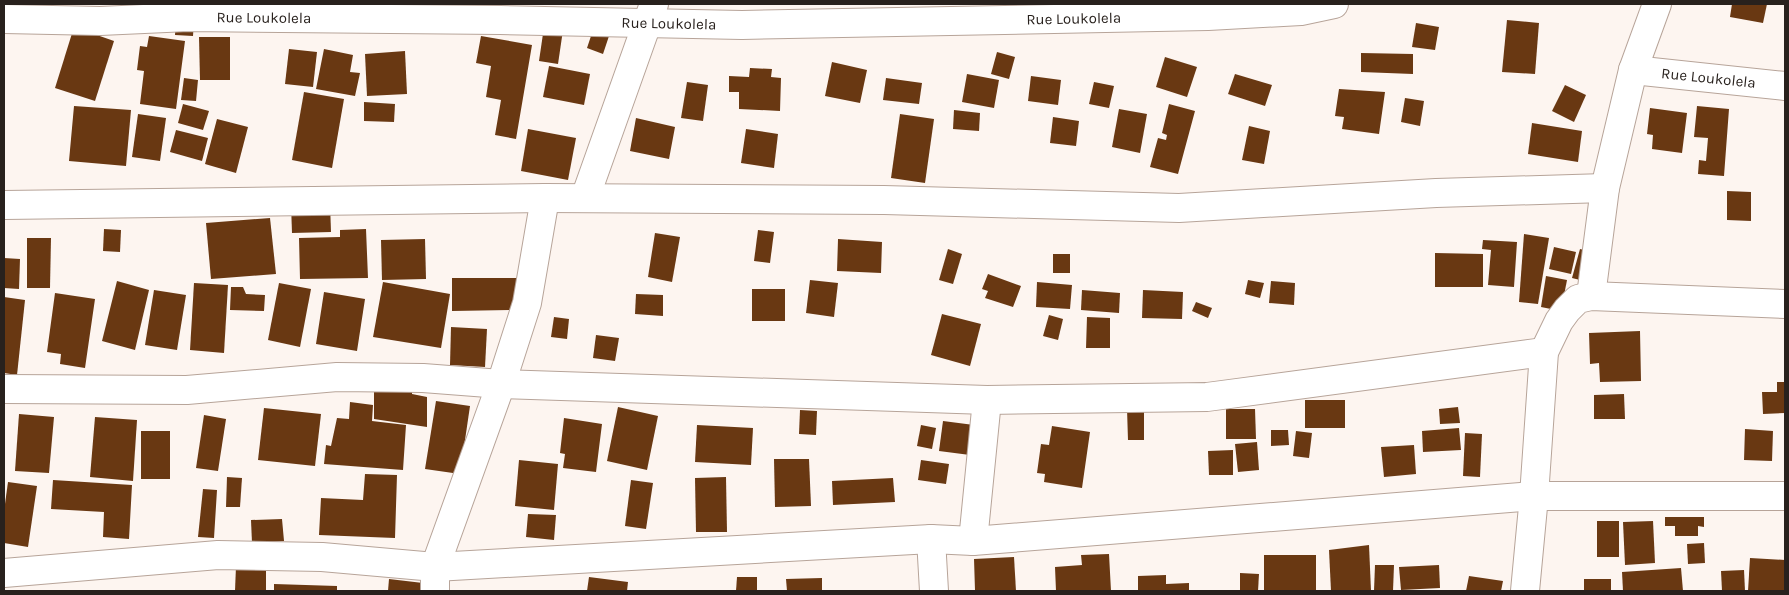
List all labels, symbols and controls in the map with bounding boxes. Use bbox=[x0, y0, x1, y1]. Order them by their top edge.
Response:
street label: Rue Loukolela bbox=[216, 8, 311, 27]
street label: Rue Loukolela bbox=[1026, 9, 1121, 29]
street label: Rue Loukolela bbox=[621, 14, 716, 33]
street label: Rue Loukolela bbox=[1660, 64, 1757, 92]

